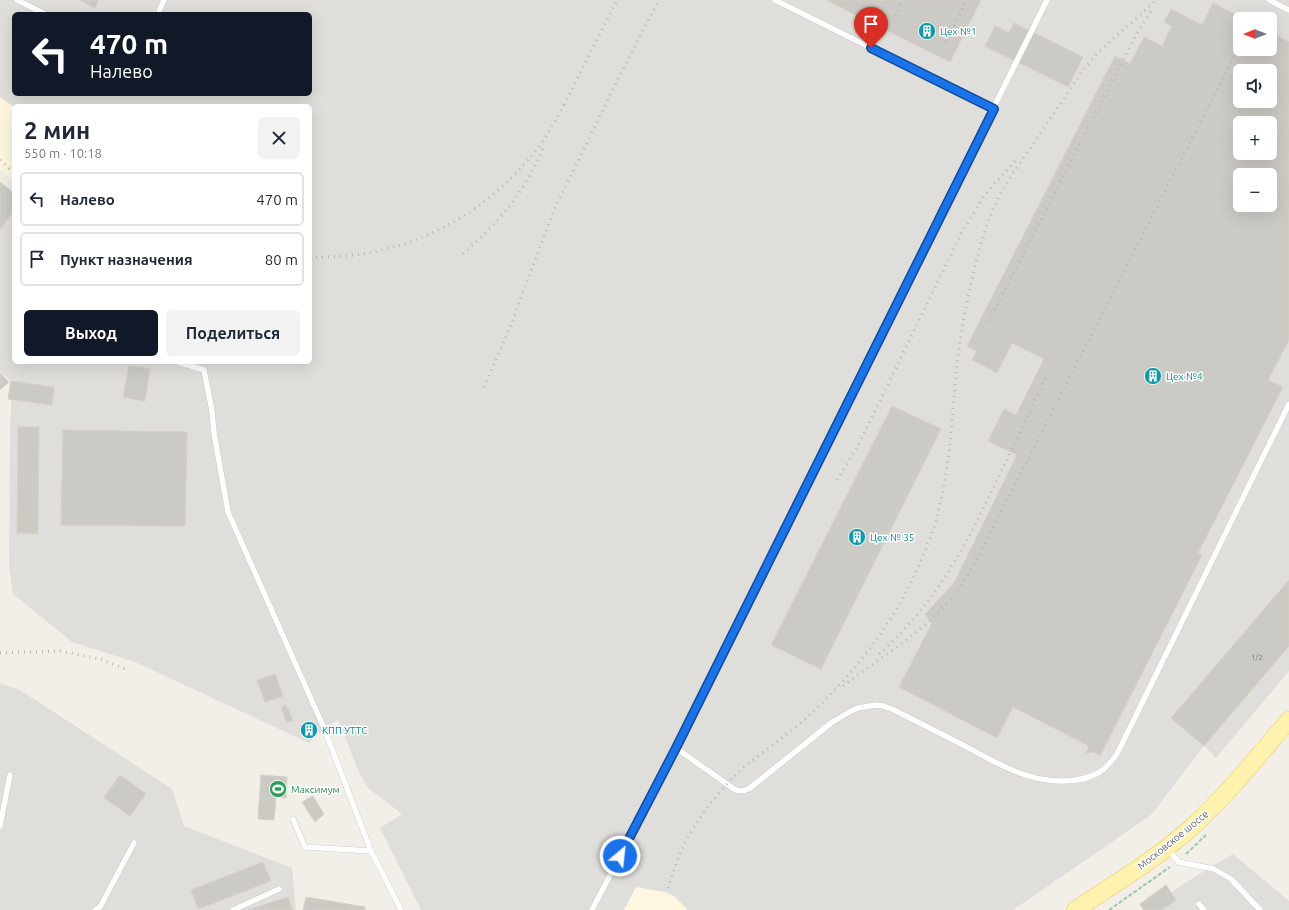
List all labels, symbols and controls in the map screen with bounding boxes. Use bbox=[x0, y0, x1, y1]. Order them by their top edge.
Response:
pin bbox=[854, 7.0, 888, 48]
north arrow bbox=[1233, 12, 1277, 56]
map controls bbox=[1233, 12, 1277, 212]
icon: arrive bbox=[860, 13, 882, 35]
building icon: Цех №1 bbox=[917, 21, 937, 41]
place label: Цех №1 bbox=[940, 26, 977, 37]
icon: left bbox=[24, 28, 76, 80]
text: 470 m bbox=[90, 28, 168, 59]
text: Налево bbox=[90, 61, 153, 81]
button: sound bbox=[1233, 64, 1277, 108]
button: + bbox=[1233, 116, 1277, 160]
text: 2 мин bbox=[24, 117, 90, 144]
button: close bbox=[258, 117, 300, 159]
text: 550 m · 10:18 bbox=[24, 146, 102, 160]
button: − bbox=[1233, 168, 1277, 212]
icon: left bbox=[26, 188, 48, 210]
text: Налево bbox=[60, 191, 115, 208]
text: 470 m bbox=[256, 191, 298, 208]
icon: arrive bbox=[26, 248, 48, 270]
text: Пункт назначения bbox=[60, 251, 193, 268]
text: 80 m bbox=[265, 251, 298, 268]
button: Выход bbox=[24, 310, 158, 356]
button: Поделиться bbox=[166, 310, 300, 356]
building icon: Цех №4 bbox=[1143, 366, 1163, 386]
place label: Цех №4 bbox=[1166, 371, 1203, 382]
building icon: Цех № 35 bbox=[847, 527, 867, 547]
place label: Цех № 35 bbox=[870, 532, 914, 543]
house number: 1/2 bbox=[1251, 653, 1263, 662]
building icon: КПП УТТС bbox=[299, 720, 319, 740]
place label: КПП УТТС bbox=[322, 725, 367, 736]
sports icon: Максимум bbox=[268, 779, 288, 799]
place label: Максимум bbox=[291, 784, 340, 795]
street label: Московское шоссе bbox=[1136, 808, 1210, 872]
position arrow bbox=[599, 835, 641, 877]

